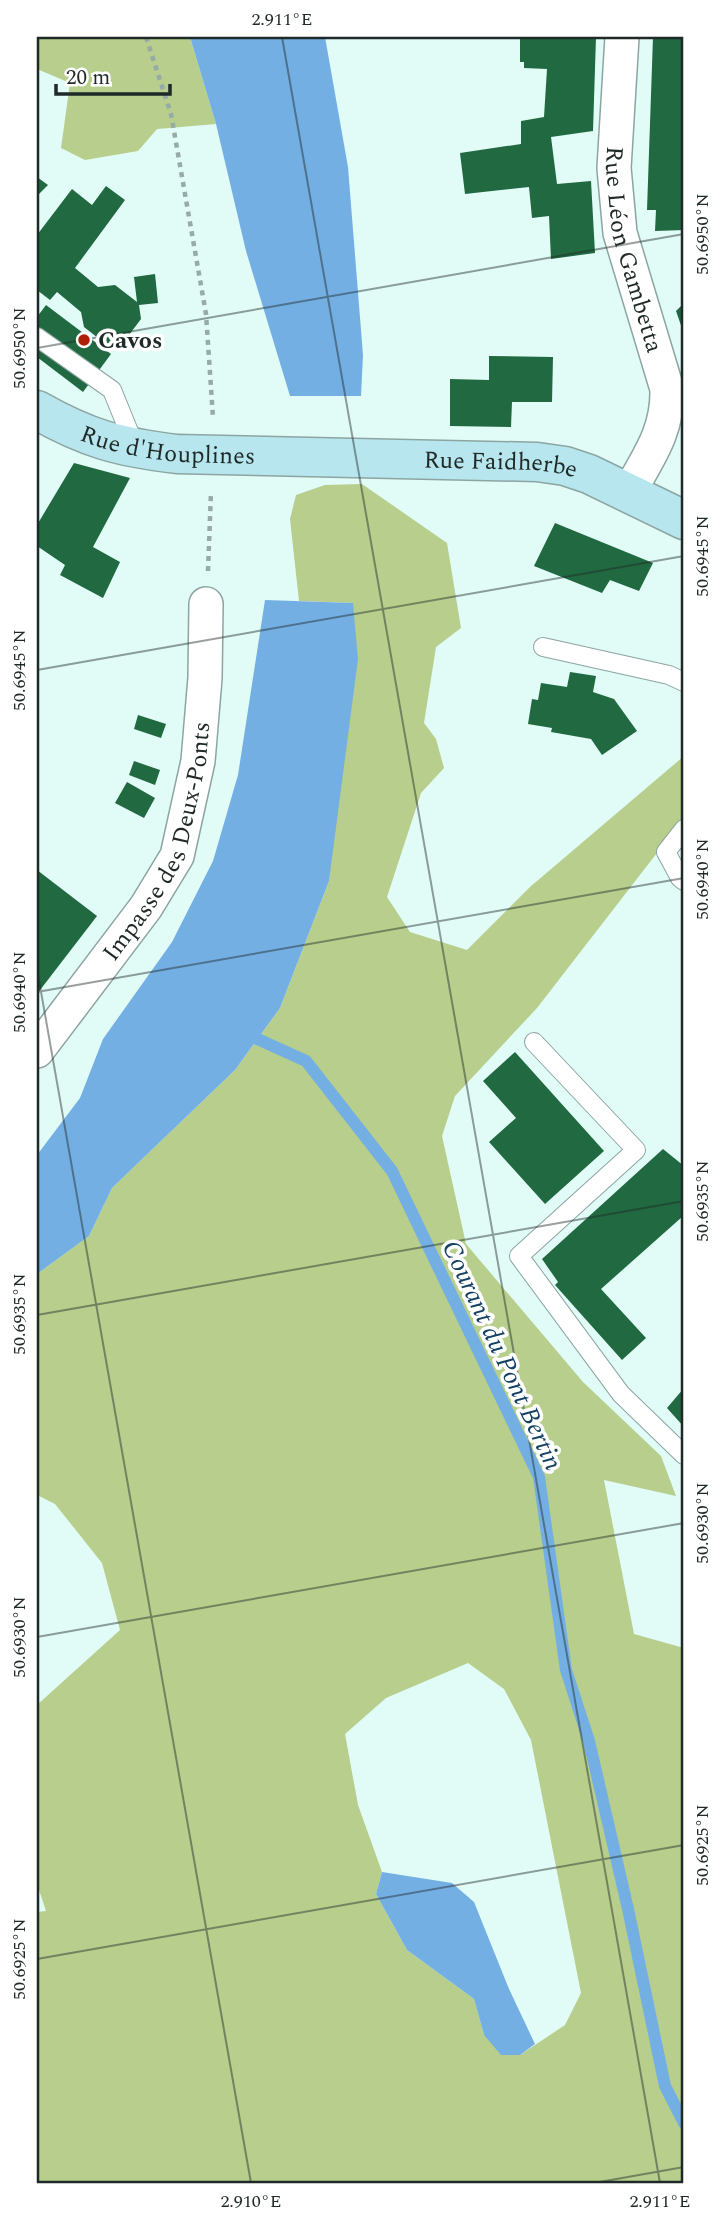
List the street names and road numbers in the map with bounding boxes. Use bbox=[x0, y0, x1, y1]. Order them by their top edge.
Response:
street label: Rue Léon Gambetta bbox=[595, 145, 672, 358]
street label: Rue d'Houplines bbox=[75, 416, 256, 475]
street label: Rue Faidherbe bbox=[423, 442, 582, 488]
street label: Impasse des Deux-Ponts bbox=[94, 720, 220, 969]

